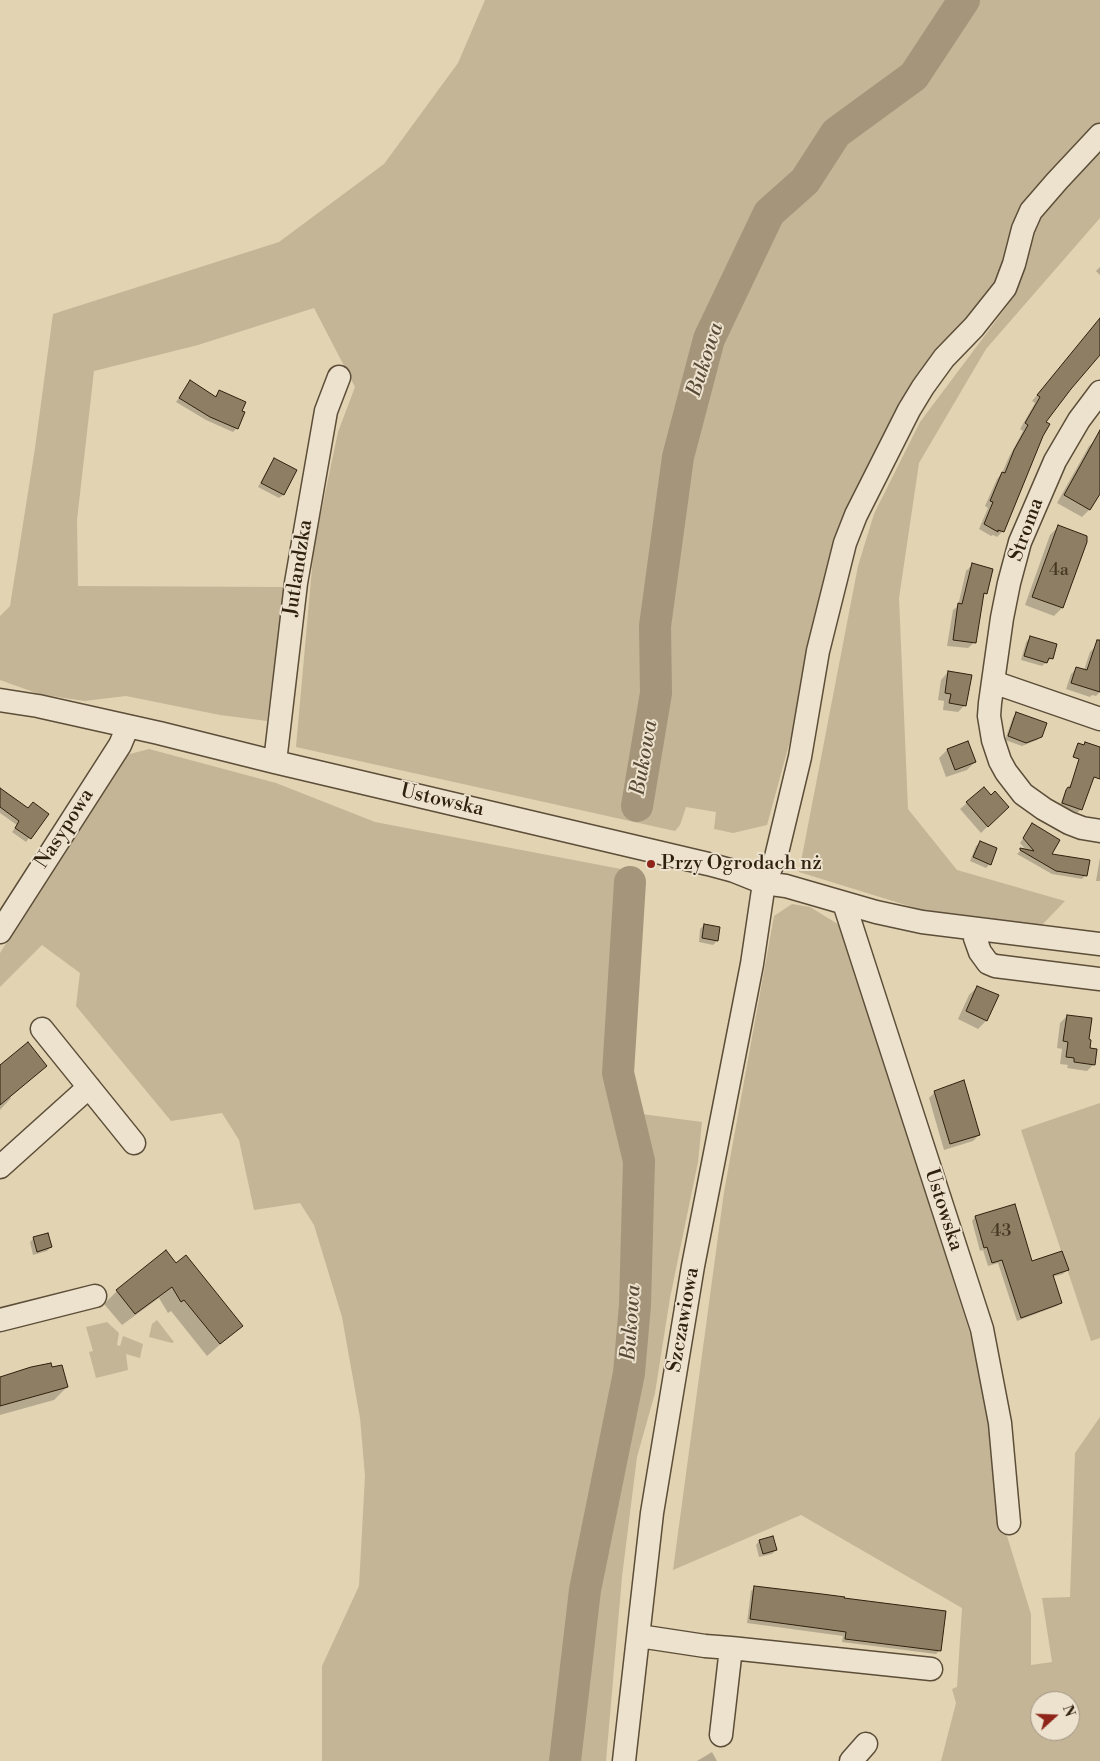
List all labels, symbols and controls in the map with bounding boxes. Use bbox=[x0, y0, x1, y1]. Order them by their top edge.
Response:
water label: Bukowa bbox=[682, 320, 730, 400]
street label: Stroma bbox=[1004, 495, 1050, 565]
street label: Jutlandzka bbox=[280, 518, 318, 618]
house number: 4a bbox=[1049, 560, 1069, 582]
water label: Bukowa bbox=[626, 718, 664, 798]
street label: Ustowska bbox=[398, 780, 486, 822]
street label: Nasypowa bbox=[30, 785, 100, 873]
place label: Przy Ogrodach nż bbox=[661, 852, 822, 876]
marker: Przy Ogrodach nż bbox=[645, 858, 657, 870]
street label: Ustowska bbox=[918, 1166, 968, 1254]
house number: 43 bbox=[991, 1221, 1011, 1243]
street label: Szczawiowa bbox=[663, 1266, 705, 1374]
water label: Bukowa bbox=[617, 1284, 647, 1362]
north arrow bbox=[1030, 1691, 1080, 1741]
text: N bbox=[1058, 1703, 1079, 1719]

